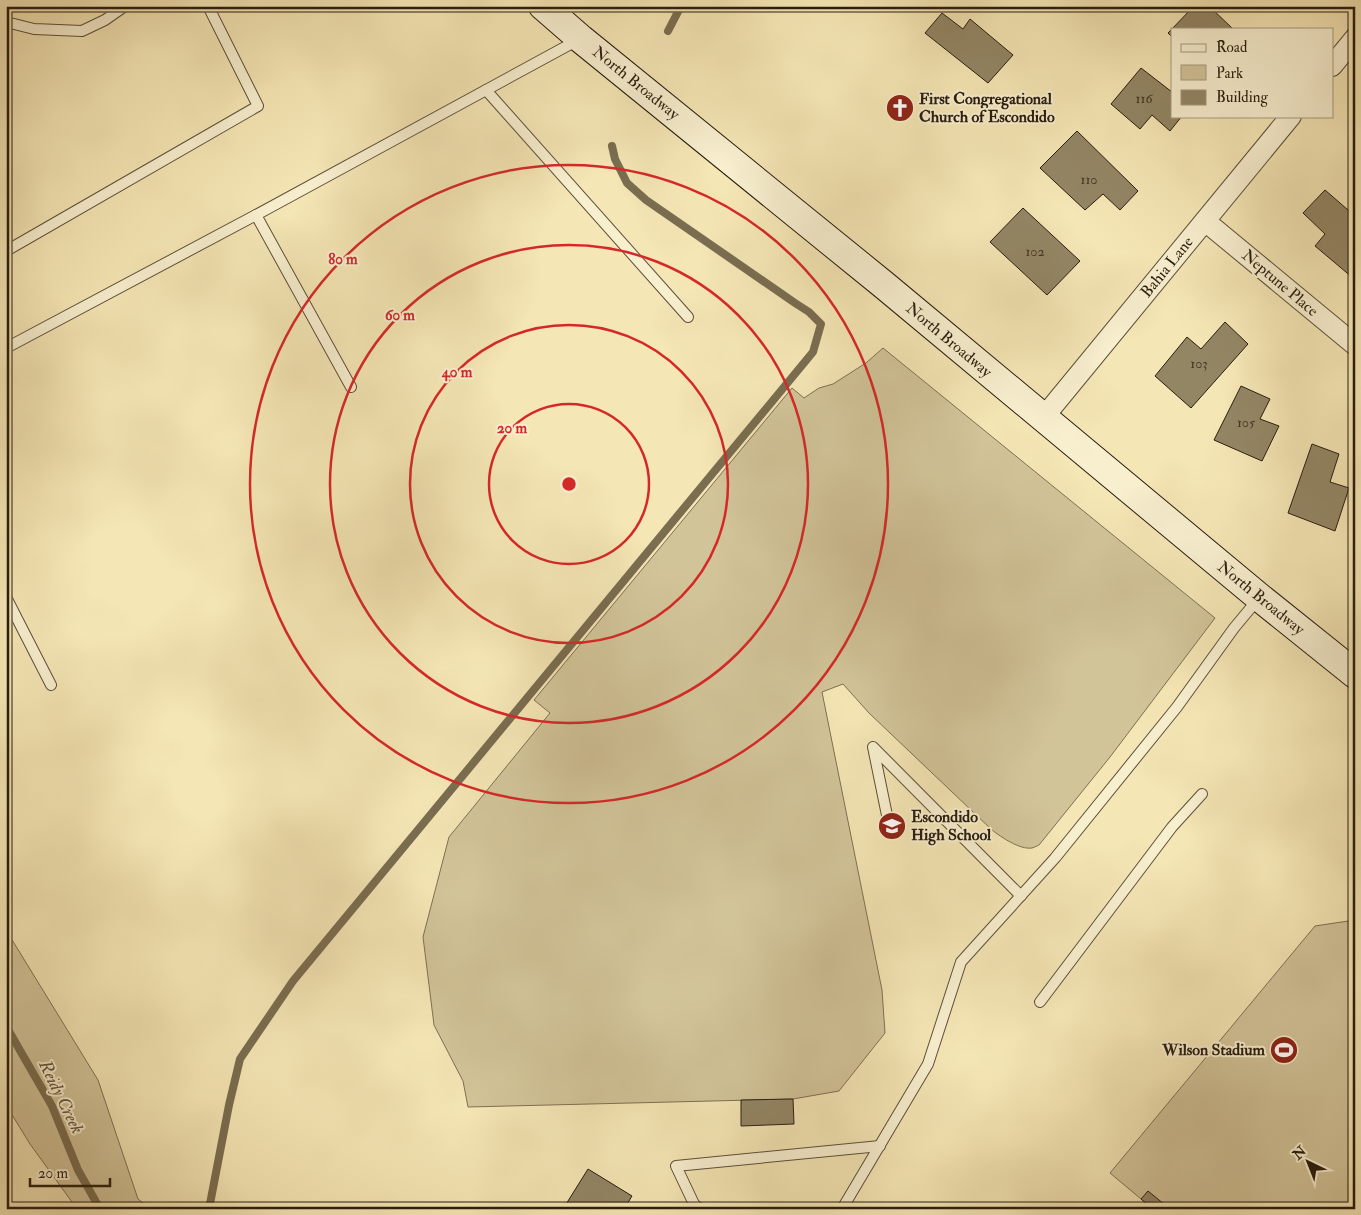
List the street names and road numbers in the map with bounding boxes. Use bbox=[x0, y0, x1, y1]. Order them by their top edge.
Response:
street label: North Broadway bbox=[588, 42, 684, 125]
street label: Bahia Lane bbox=[1136, 232, 1198, 302]
street label: Neptune Place bbox=[1237, 245, 1323, 322]
street label: North Broadway bbox=[902, 298, 997, 382]
street label: North Broadway bbox=[1213, 557, 1309, 640]

